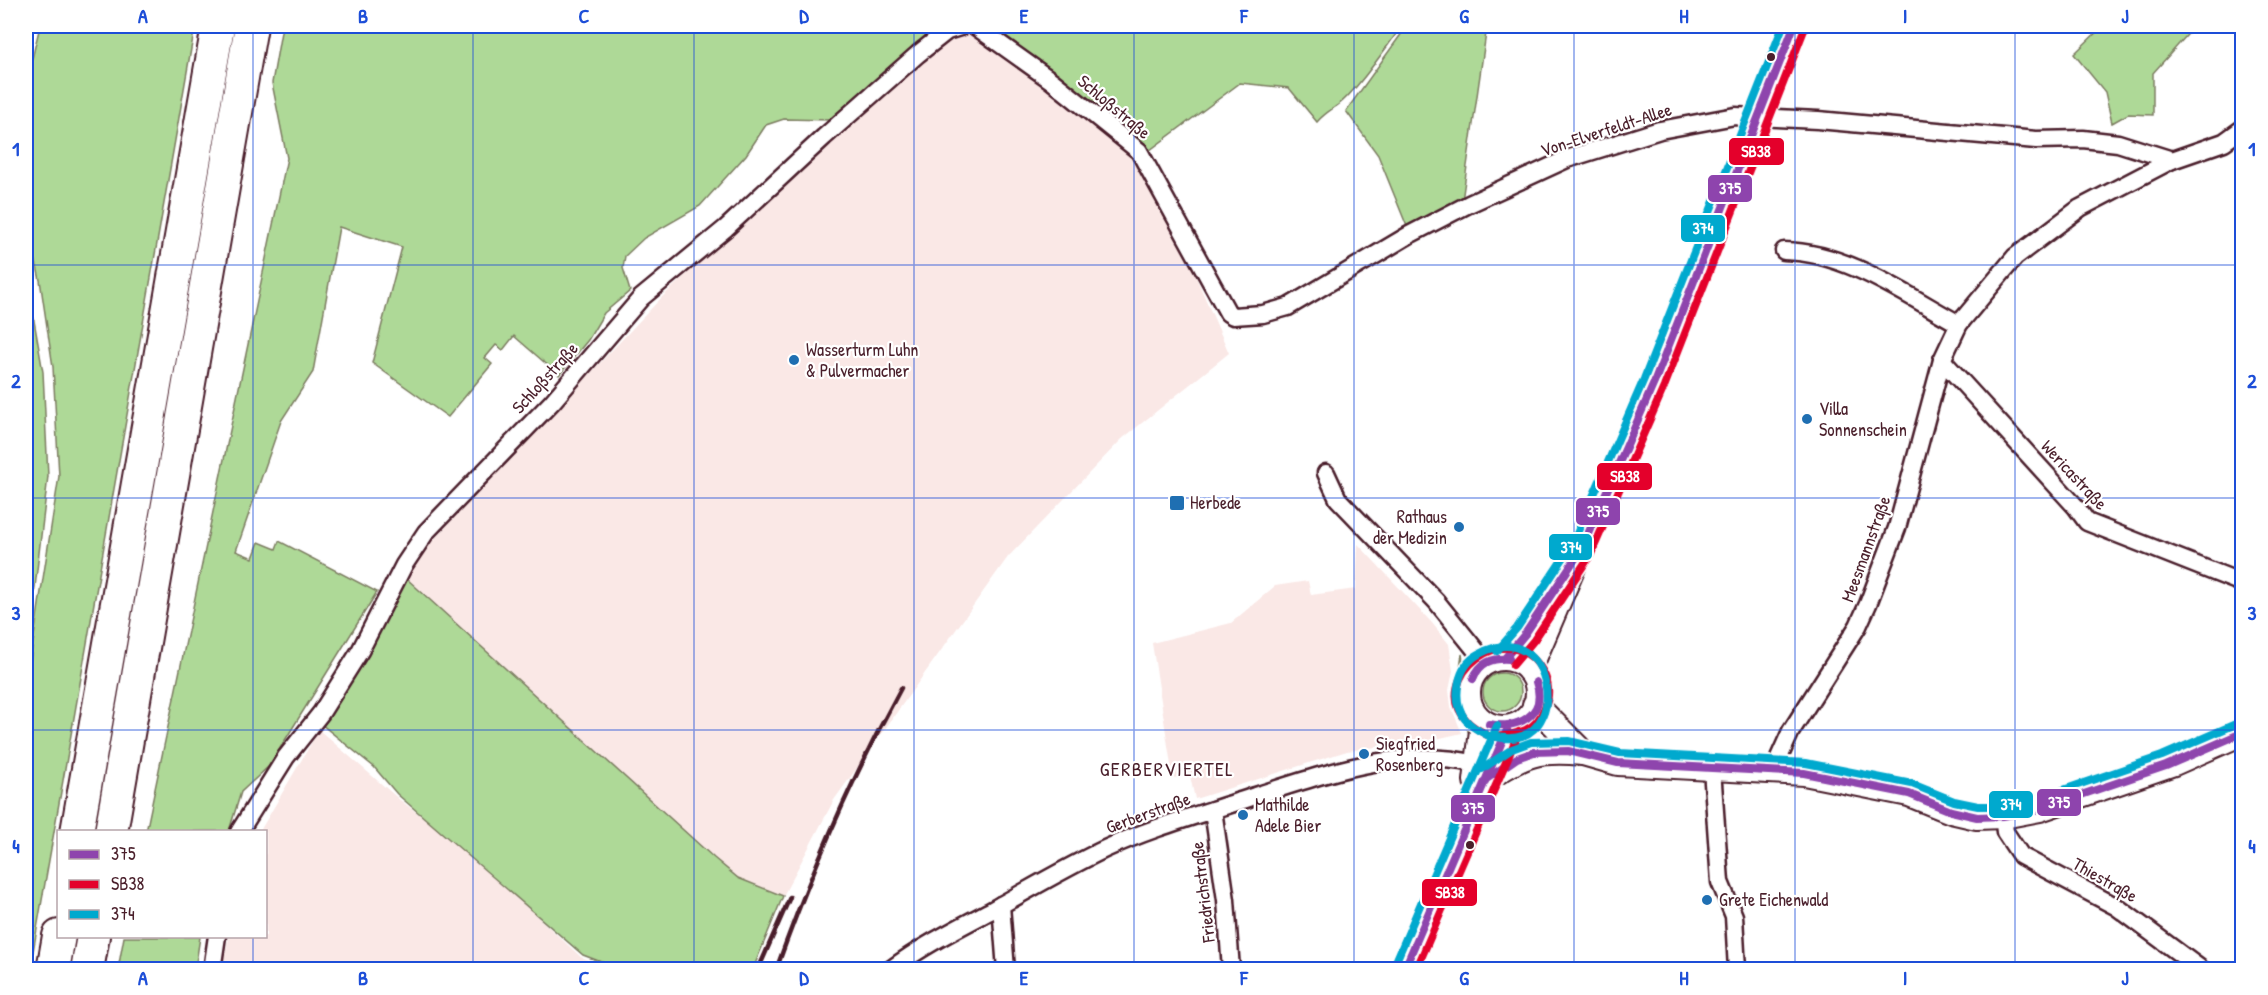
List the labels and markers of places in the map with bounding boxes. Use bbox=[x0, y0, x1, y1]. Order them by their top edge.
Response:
unlabelled marker bbox=[1765, 51, 1777, 63]
place label: Wasserturm Luhn & Pulvermacher bbox=[806, 337, 918, 383]
marker: Wasserturm Luhn & Pulvermacher bbox=[787, 353, 801, 367]
place label: Villa Sonnenschein bbox=[1819, 396, 1907, 442]
marker: Villa Sonnenschein bbox=[1800, 412, 1814, 426]
place label: Herbede bbox=[1190, 490, 1241, 515]
marker: Herbede bbox=[1168, 494, 1186, 512]
place label: Rathaus der Medizin bbox=[1373, 504, 1447, 550]
marker: Rathaus der Medizin bbox=[1452, 520, 1466, 534]
place label: Siegfried Rosenberg bbox=[1376, 731, 1443, 777]
marker: Siegfried Rosenberg bbox=[1357, 747, 1371, 761]
place label: Mathilde Adele Bier bbox=[1255, 792, 1321, 838]
marker: Mathilde Adele Bier bbox=[1236, 808, 1250, 822]
unlabelled marker bbox=[1464, 839, 1476, 851]
place label: Grete Eichenwald bbox=[1719, 887, 1828, 912]
marker: Grete Eichenwald bbox=[1700, 893, 1714, 907]

